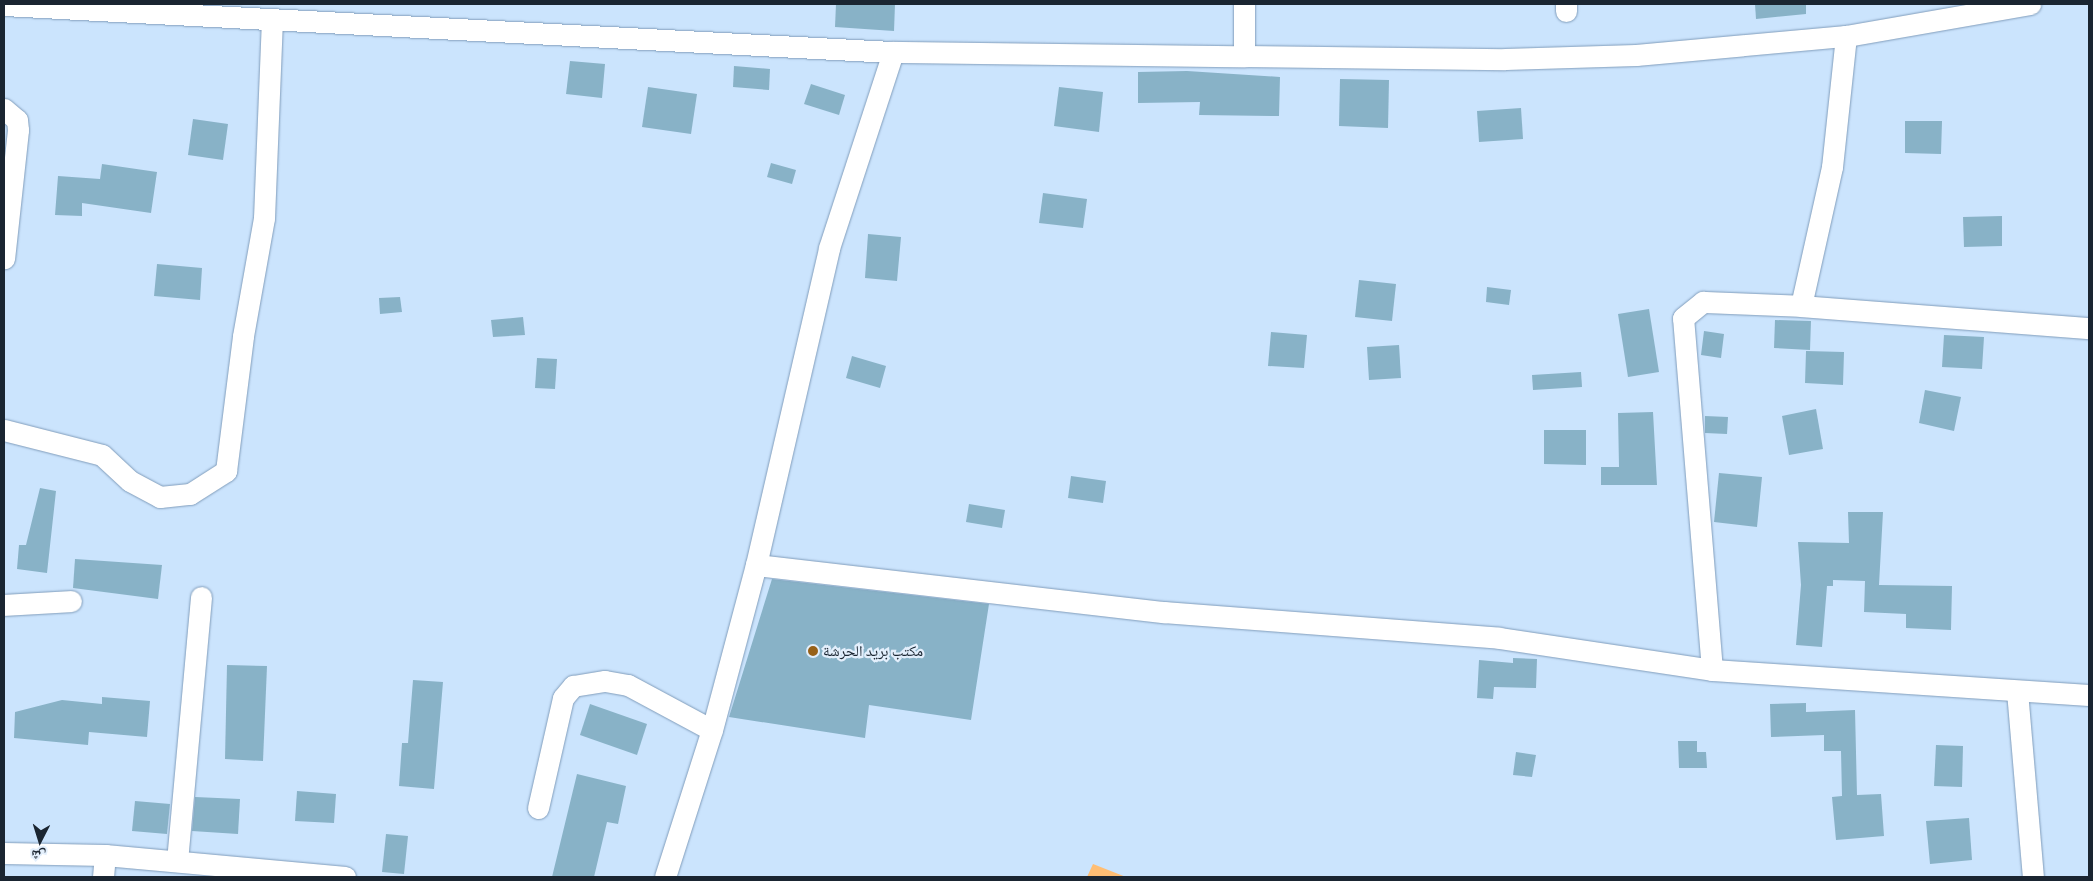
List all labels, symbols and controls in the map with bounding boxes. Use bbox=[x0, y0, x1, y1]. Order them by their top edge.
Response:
place label: مكتب بريد الحرشة bbox=[823, 642, 923, 660]
marker: مكتب بريد الحرشة bbox=[807, 645, 819, 657]
north arrow bbox=[15, 816, 65, 866]
text: ش bbox=[31, 846, 47, 866]

